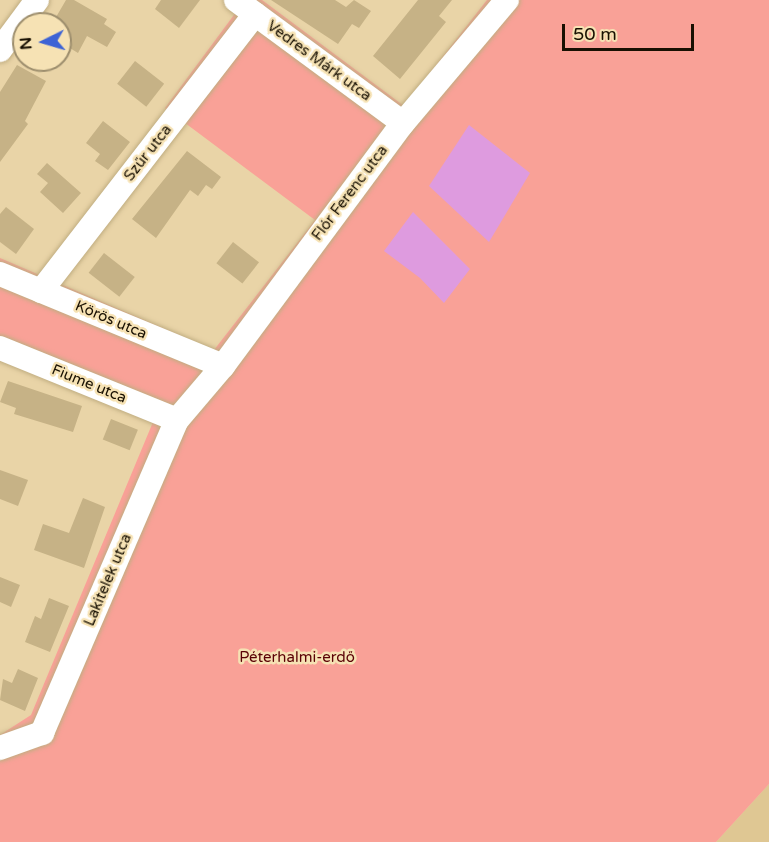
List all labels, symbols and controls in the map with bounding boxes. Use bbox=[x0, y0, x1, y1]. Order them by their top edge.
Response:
north arrow bbox=[12, 12, 72, 72]
scale bar bbox=[565, 12, 697, 50]
street label: Vedres Márk utca bbox=[263, 17, 375, 105]
text: 50 m bbox=[573, 23, 617, 45]
text: N bbox=[16, 36, 37, 51]
street label: Szűr utca bbox=[120, 121, 176, 185]
street label: Flór Ferenc utca bbox=[308, 142, 392, 244]
street label: Körös utca bbox=[72, 297, 150, 343]
street label: Fiume utca bbox=[49, 361, 129, 407]
street label: Lakitelek utca bbox=[80, 531, 136, 629]
park label: Péterhalmi-erdő bbox=[239, 649, 355, 667]

